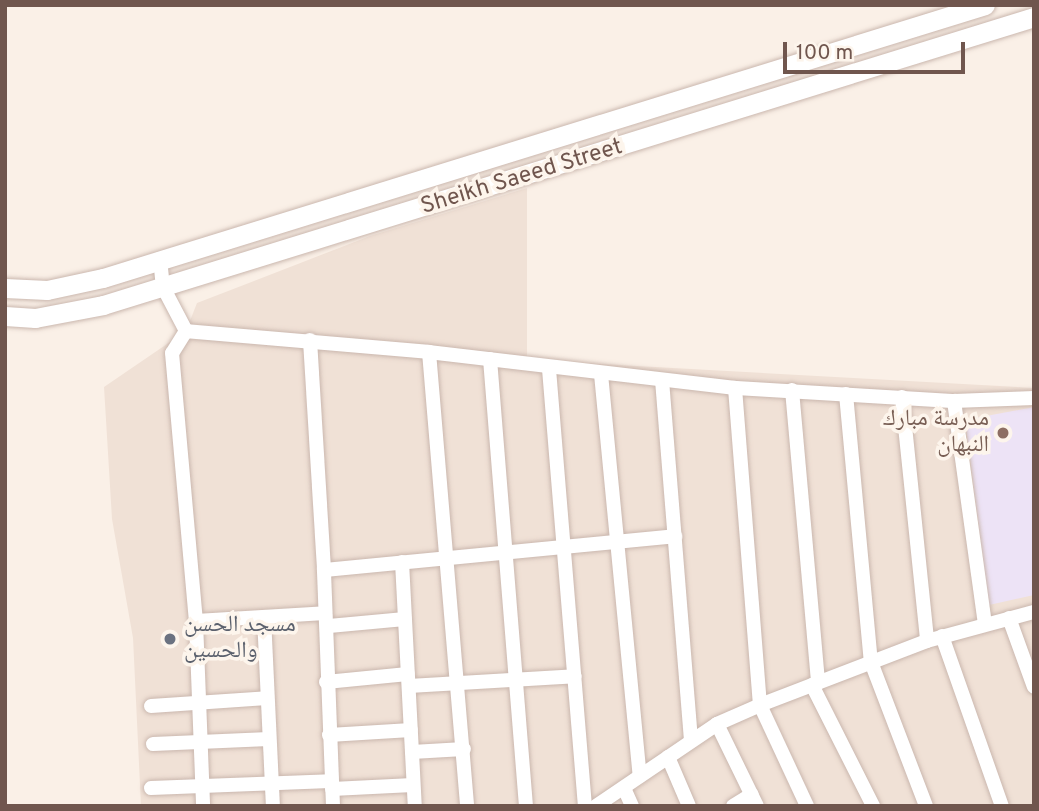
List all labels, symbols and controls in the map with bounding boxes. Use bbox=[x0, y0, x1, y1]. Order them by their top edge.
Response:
scale bar bbox=[787, 28, 969, 72]
text: 100 m bbox=[796, 40, 853, 67]
street label: Sheikh Saeed Street bbox=[418, 134, 626, 222]
place label: مدرسة مبارك النبهان bbox=[883, 406, 989, 460]
marker: مدرسة مبارك النبهان bbox=[995, 425, 1011, 441]
place label: مسجد الحسن والحسين bbox=[184, 612, 296, 666]
marker: مسجد الحسن والحسين bbox=[162, 631, 178, 647]

